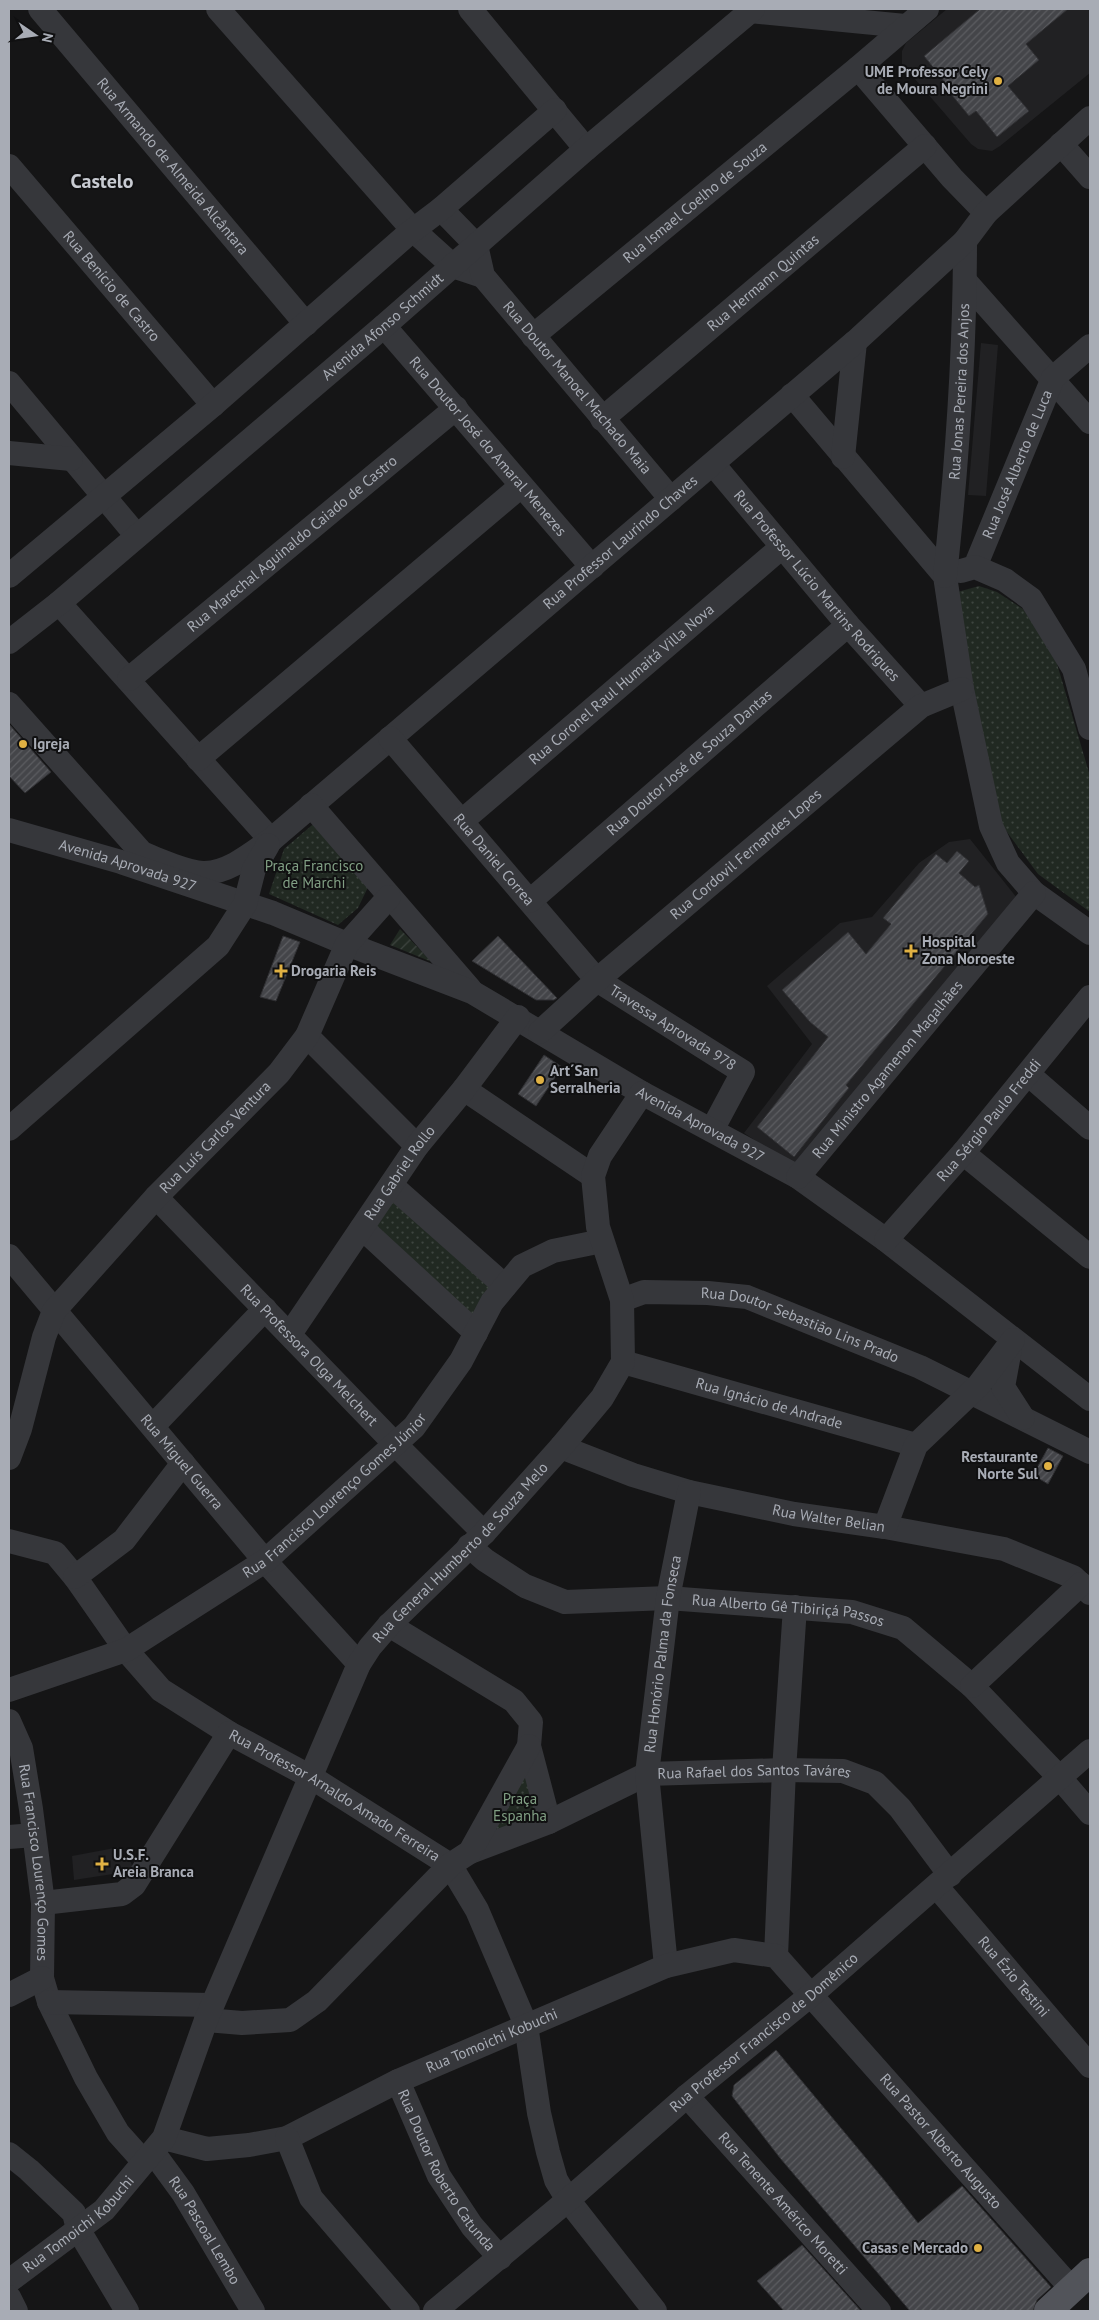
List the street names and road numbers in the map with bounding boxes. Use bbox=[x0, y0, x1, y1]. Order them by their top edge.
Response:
street label: Rua Armando de Almeida Alcântara bbox=[93, 74, 253, 258]
street label: Rua Ismael Coelho de Souza bbox=[619, 137, 771, 267]
street label: Rua Benício de Castro bbox=[59, 226, 165, 345]
street label: Rua Hermann Quintas bbox=[703, 230, 823, 335]
street label: Avenida Afonso Schmidt bbox=[318, 268, 447, 384]
street label: Rua Doutor Manoel Machado Maia bbox=[499, 297, 656, 478]
street label: Rua Jonas Pereira dos Anjos bbox=[944, 303, 973, 481]
street label: Rua Doutor José do Amaral Menezes bbox=[405, 352, 571, 540]
street label: Rua José Alberto de Luca bbox=[978, 387, 1056, 541]
street label: Rua Marechal Aguinaldo Caiado de Castro bbox=[183, 451, 401, 636]
street label: Rua Professor Laurindo Chaves bbox=[539, 471, 701, 613]
street label: Rua Professor Lúcio Martins Rodrigues bbox=[730, 486, 904, 685]
street label: Rua Coronel Raul Humaitá Villa Nova bbox=[525, 599, 718, 769]
street label: Rua Doutor José de Souza Dantas bbox=[602, 685, 776, 839]
street label: Rua Cordovil Fernandes Lopes bbox=[666, 784, 825, 923]
street label: Rua Daniel Correa bbox=[450, 809, 539, 909]
street label: Avenida Aprovada 927 bbox=[57, 835, 199, 896]
street label: Rua Ministro Agamenon Magalhães bbox=[808, 976, 967, 1162]
street label: Travessa Aprovada 978 bbox=[606, 980, 740, 1074]
street label: Rua Sérgio Paulo Freddi bbox=[932, 1055, 1045, 1185]
street label: Rua Luís Carlos Ventura bbox=[155, 1077, 275, 1197]
street label: Avenida Aprovada 927 bbox=[633, 1082, 768, 1166]
street label: Rua Gabriel Rollo bbox=[360, 1121, 439, 1224]
street label: Rua Professora Olga Melchert bbox=[236, 1280, 382, 1430]
street label: Rua Doutor Sebastião Lins Prado bbox=[701, 1283, 902, 1367]
street label: Rua Ignácio de Andrade bbox=[694, 1373, 845, 1433]
street label: Rua Francisco Lourenço Gomes Júnior bbox=[239, 1409, 430, 1582]
street label: Rua Miguel Guerra bbox=[137, 1410, 228, 1513]
street label: Rua General Humberto de Souza Melo bbox=[368, 1458, 552, 1647]
street label: Rua Walter Belian bbox=[771, 1500, 886, 1536]
street label: Rua Honório Palma da Fonseca bbox=[640, 1554, 685, 1754]
street label: Rua Alberto Gê Tibiriçá Passos bbox=[691, 1590, 887, 1631]
street label: Rua Professor Arnaldo Amado Ferreira bbox=[226, 1725, 444, 1865]
street label: Rua Rafael dos Santos Taváres bbox=[657, 1760, 854, 1783]
street label: Rua Francisco Lourenço Gomes bbox=[15, 1762, 53, 1961]
street label: Rua Ézio Testini bbox=[974, 1932, 1054, 2021]
street label: Rua Professor Francisco de Domênico bbox=[665, 1948, 862, 2116]
street label: Rua Tomoichi Kobuchi bbox=[423, 2004, 560, 2077]
street label: Rua Pastor Alberto Augusto bbox=[876, 2069, 1006, 2213]
street label: Rua Doutor Roberto Catunda bbox=[394, 2086, 500, 2255]
street label: Rua Tenente Américo Moretti bbox=[715, 2128, 852, 2278]
street label: Rua Tomoichi Kobuchi bbox=[19, 2171, 138, 2277]
street label: Rua Pascoal Lembo bbox=[165, 2172, 245, 2288]

